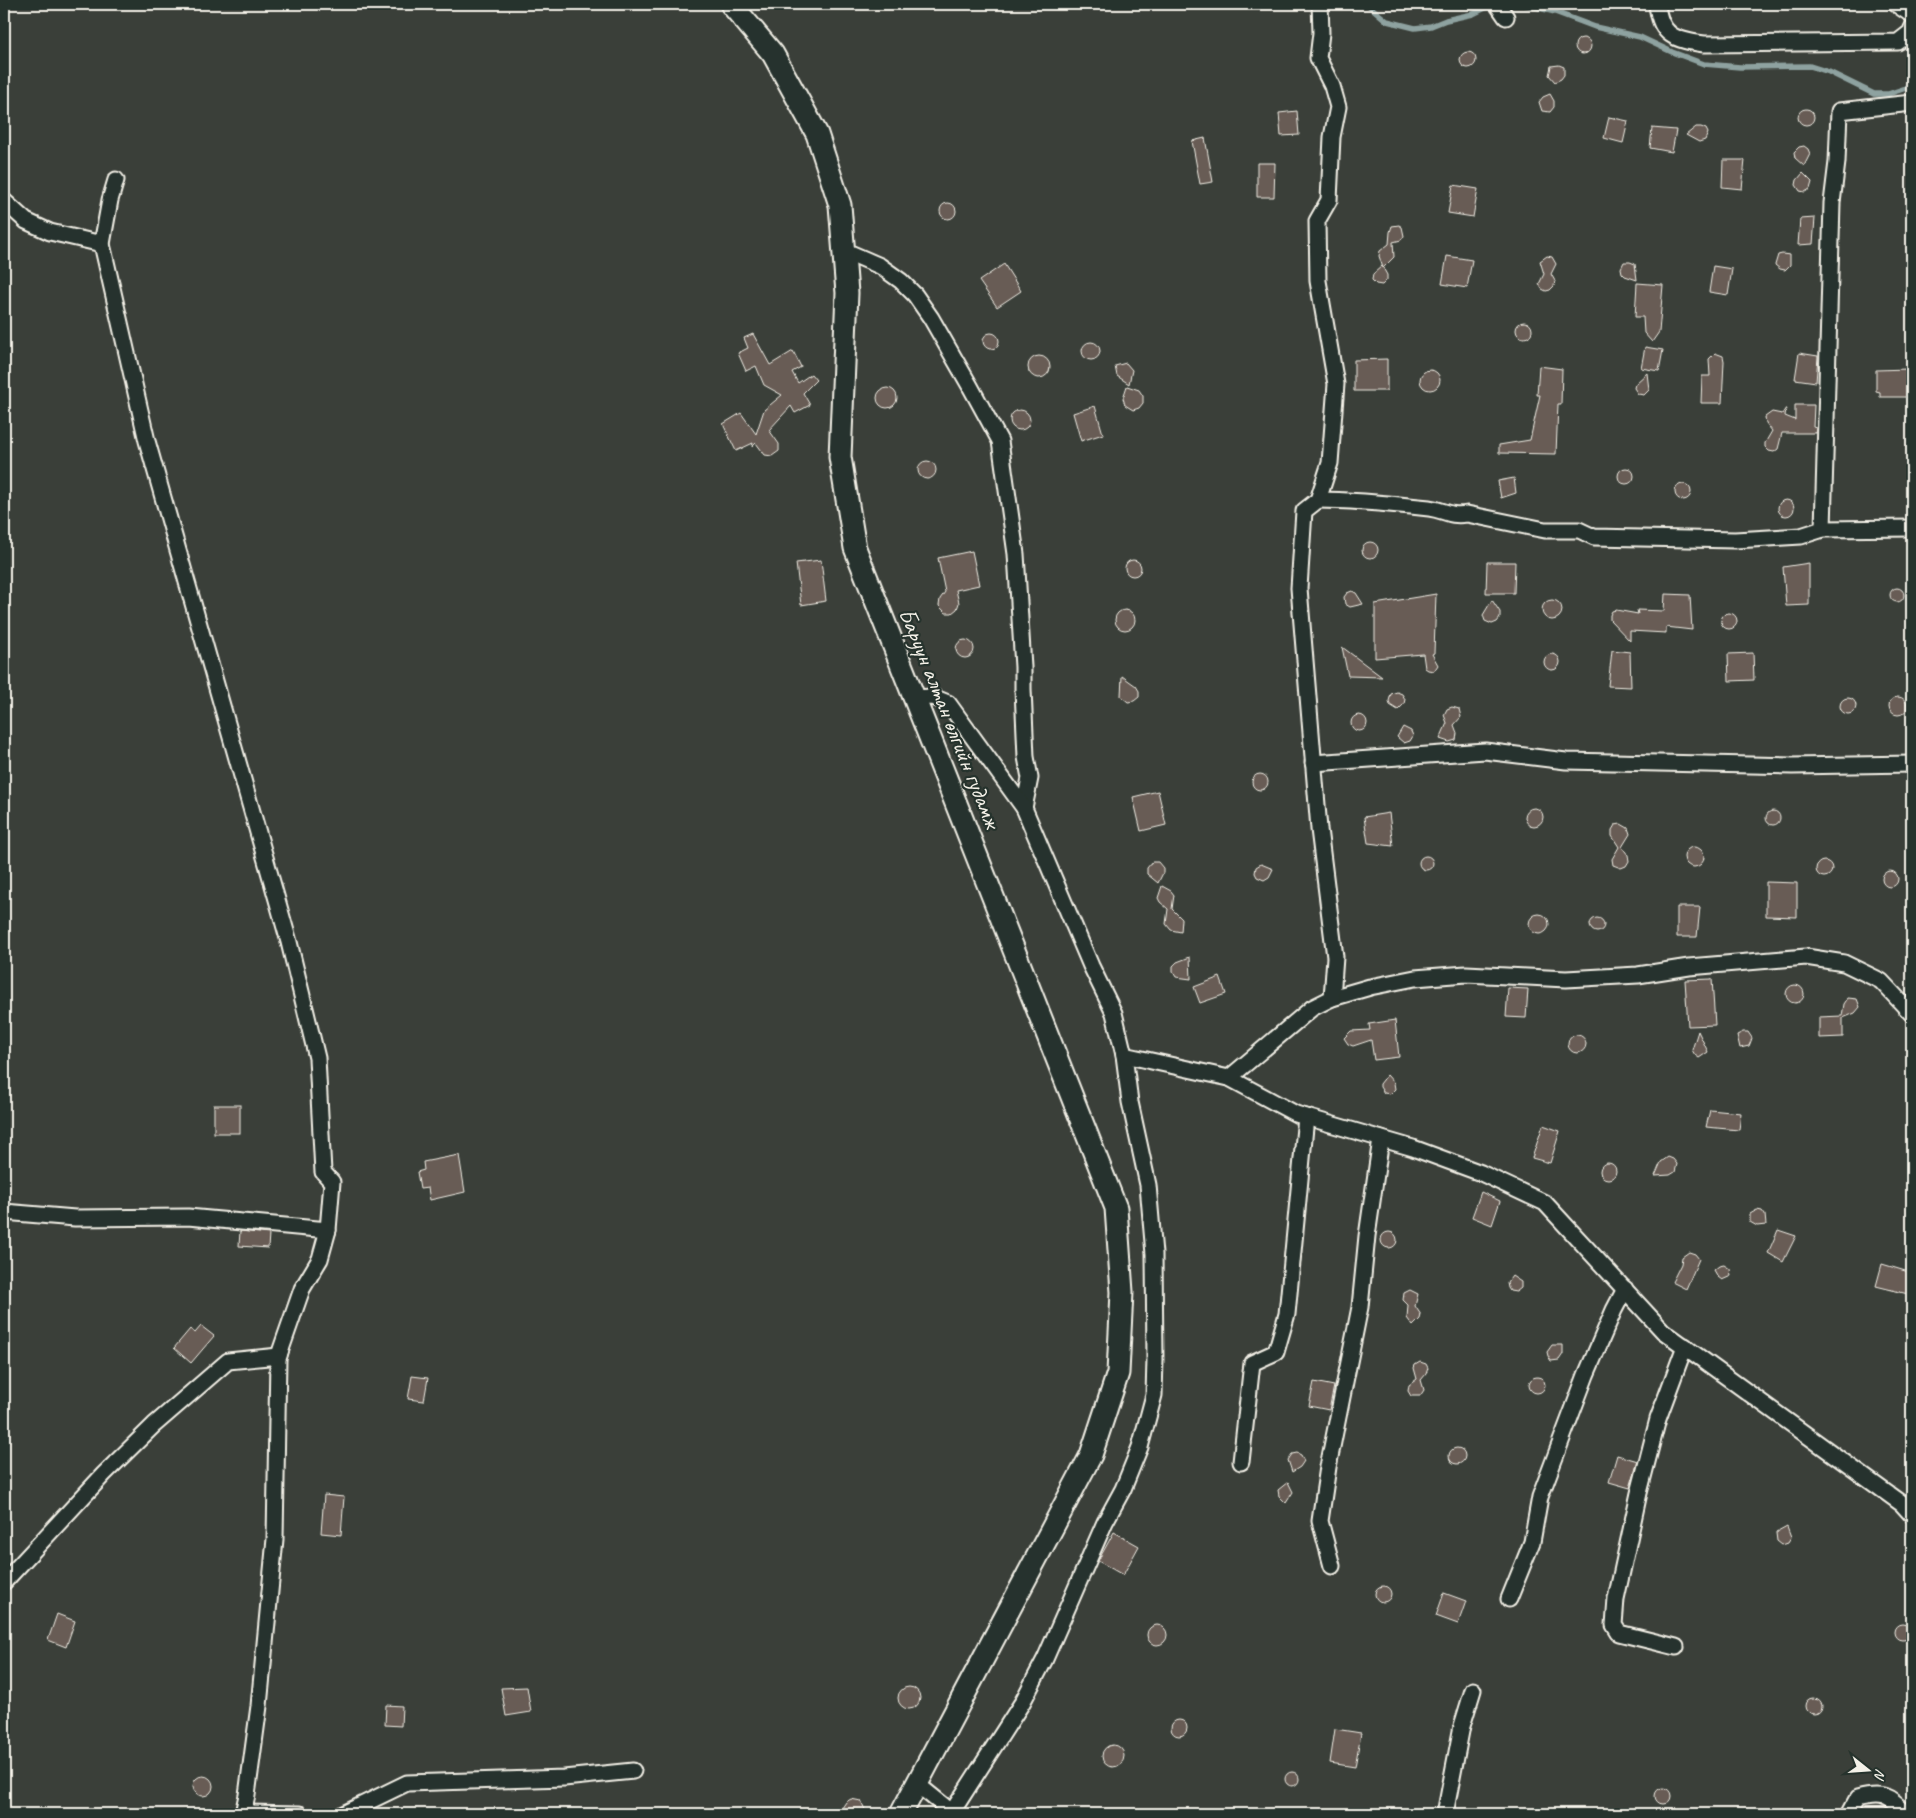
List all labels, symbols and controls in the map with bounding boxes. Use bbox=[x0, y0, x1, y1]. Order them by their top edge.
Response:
street label: Баруун алтан өлгийн гудамж bbox=[892, 604, 1009, 835]
north arrow bbox=[1844, 1746, 1894, 1796]
text: N bbox=[1870, 1767, 1889, 1783]

